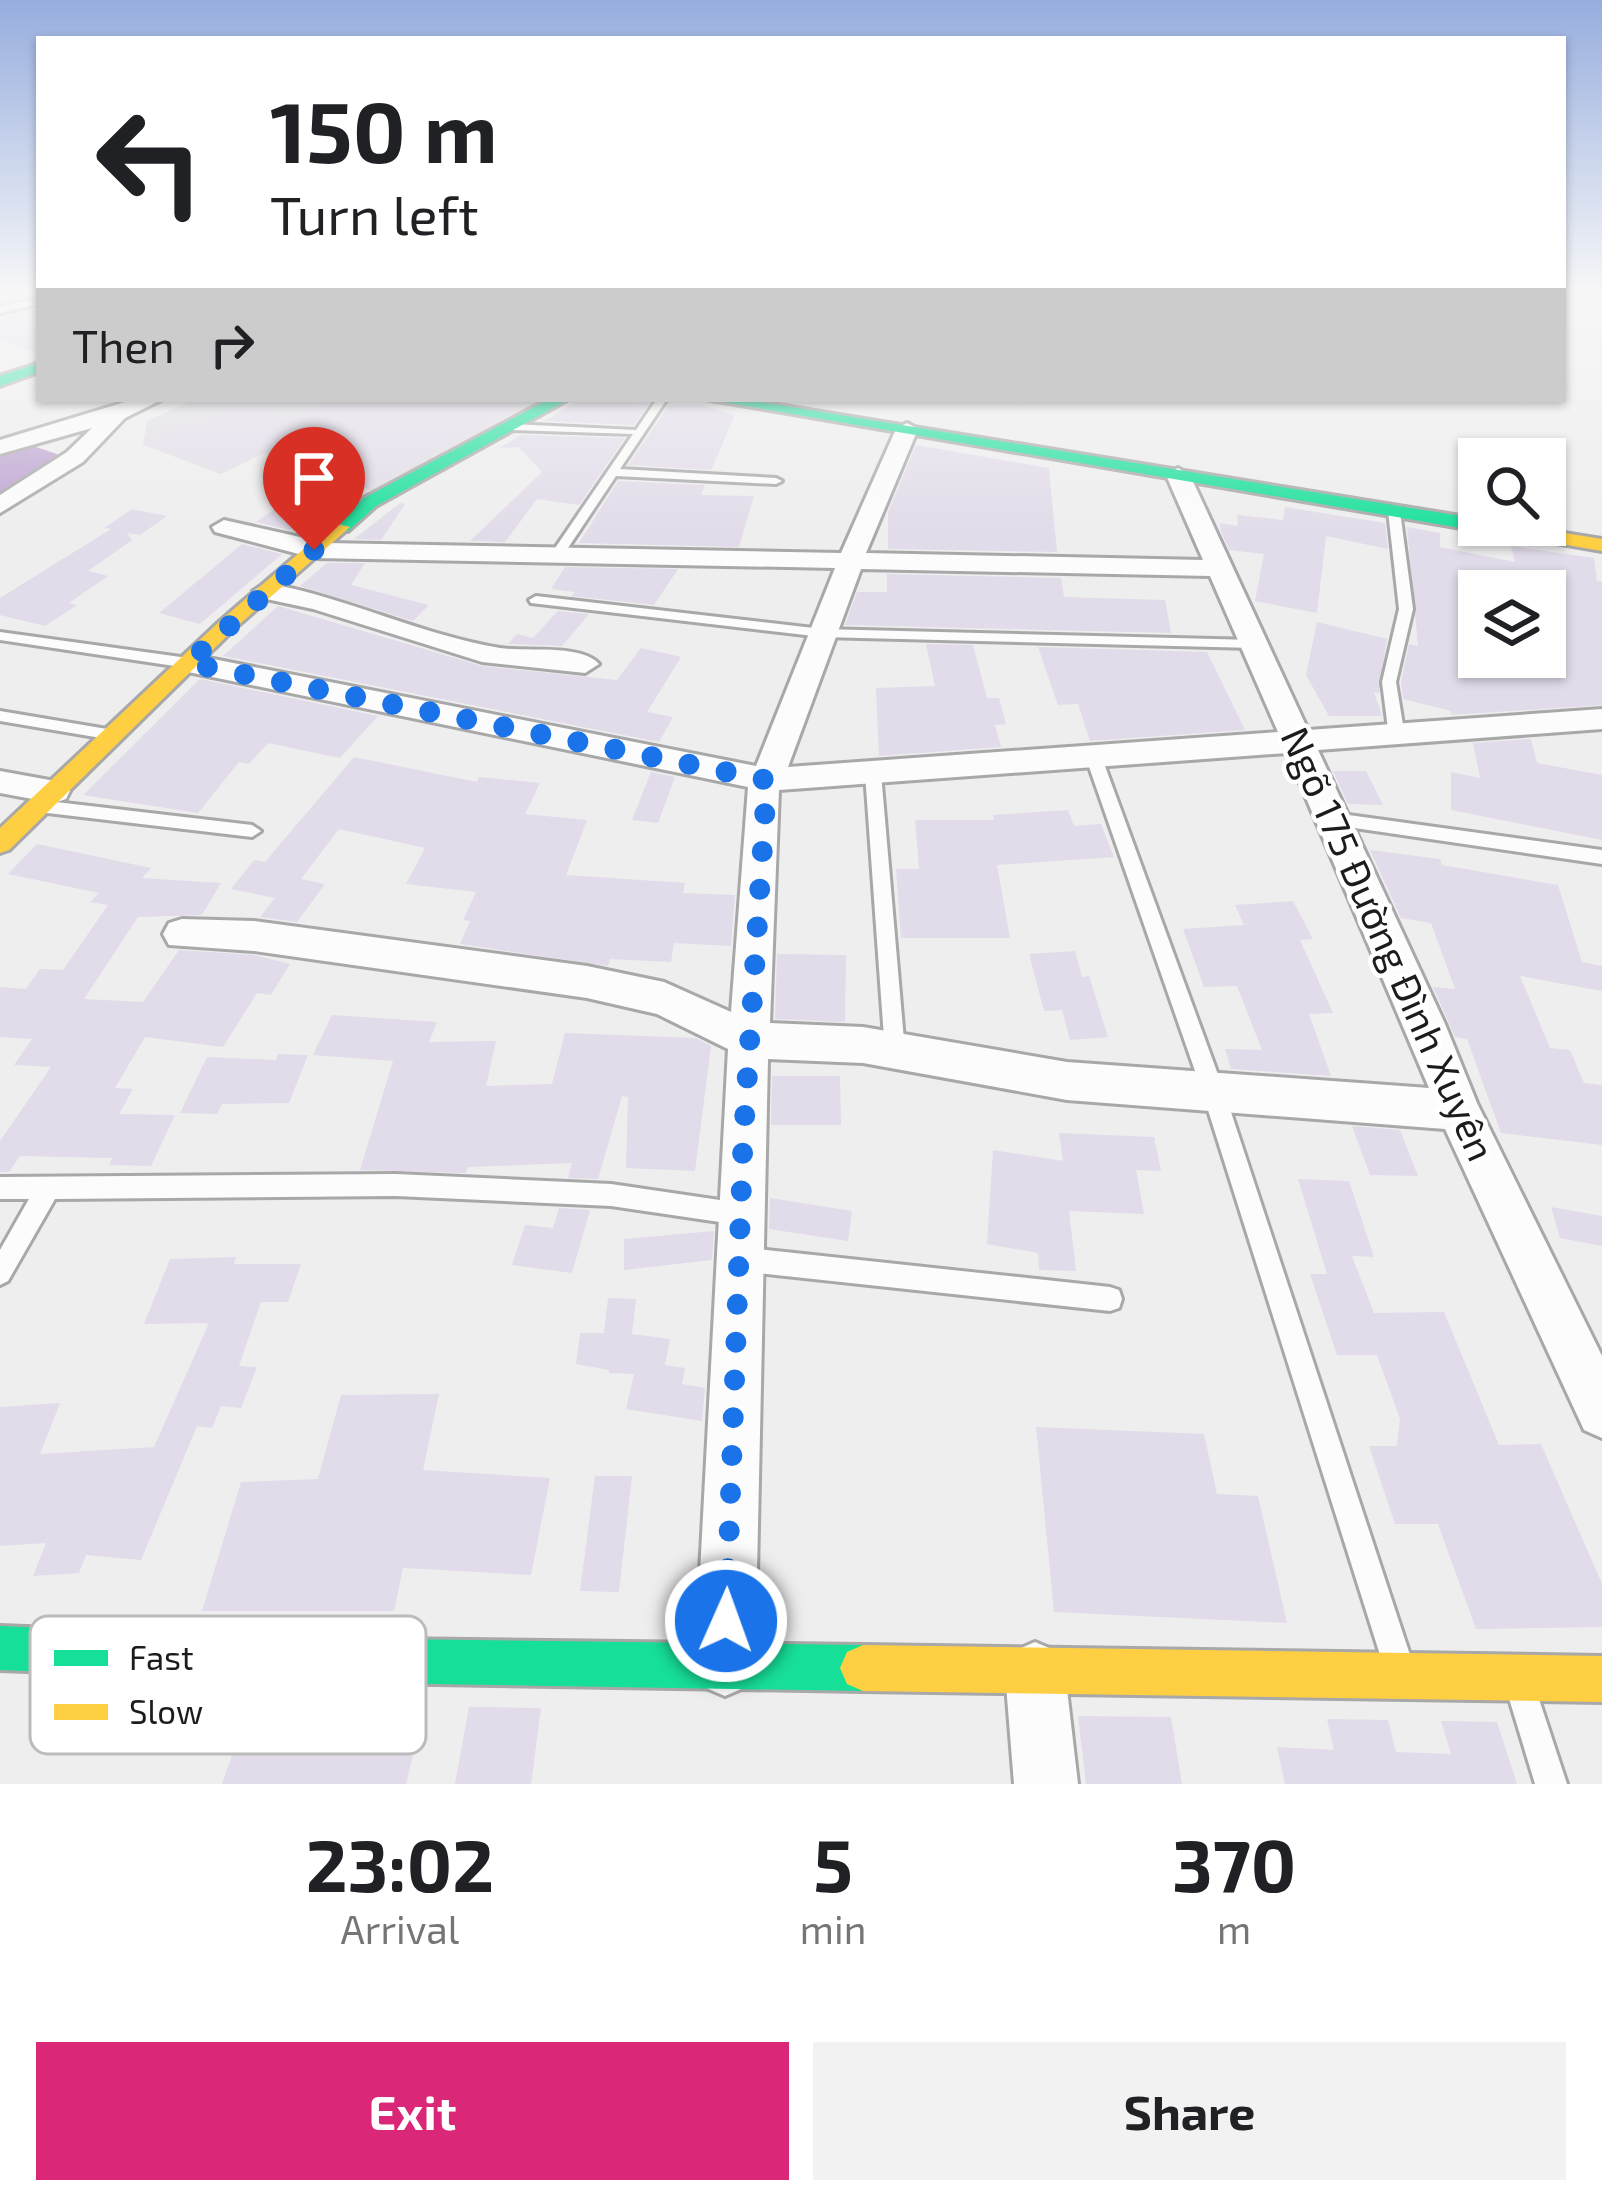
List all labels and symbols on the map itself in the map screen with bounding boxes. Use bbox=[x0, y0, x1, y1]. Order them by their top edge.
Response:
pin bbox=[263, 427, 365, 550]
street label: Ngõ 175 Đường Đình Xuyên bbox=[1272, 719, 1506, 1168]
position arrow bbox=[663, 1558, 789, 1684]
legend bbox=[30, 1616, 426, 1754]
text: Fast bbox=[129, 1637, 193, 1677]
text: Slow bbox=[129, 1691, 203, 1731]

